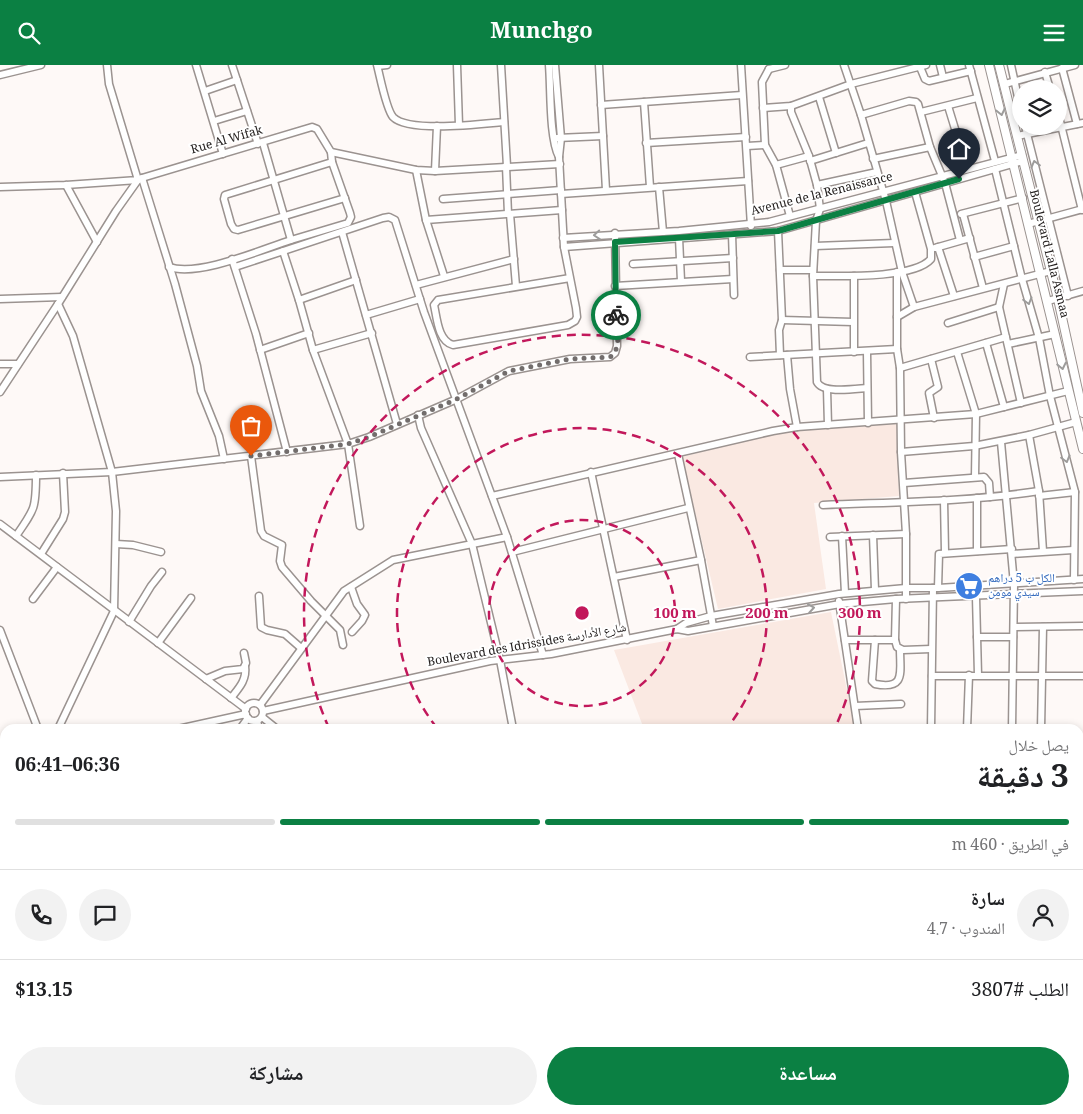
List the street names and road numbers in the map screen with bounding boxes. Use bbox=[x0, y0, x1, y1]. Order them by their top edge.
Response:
street label: Rue Al Wifak bbox=[189, 120, 266, 161]
street label: Avenue de la Renaissance bbox=[749, 167, 895, 223]
street label: Boulevard Lalla Asmaa bbox=[1022, 188, 1074, 321]
street label: Boulevard des Idrissides شارع الأدارسة bbox=[426, 618, 628, 674]

